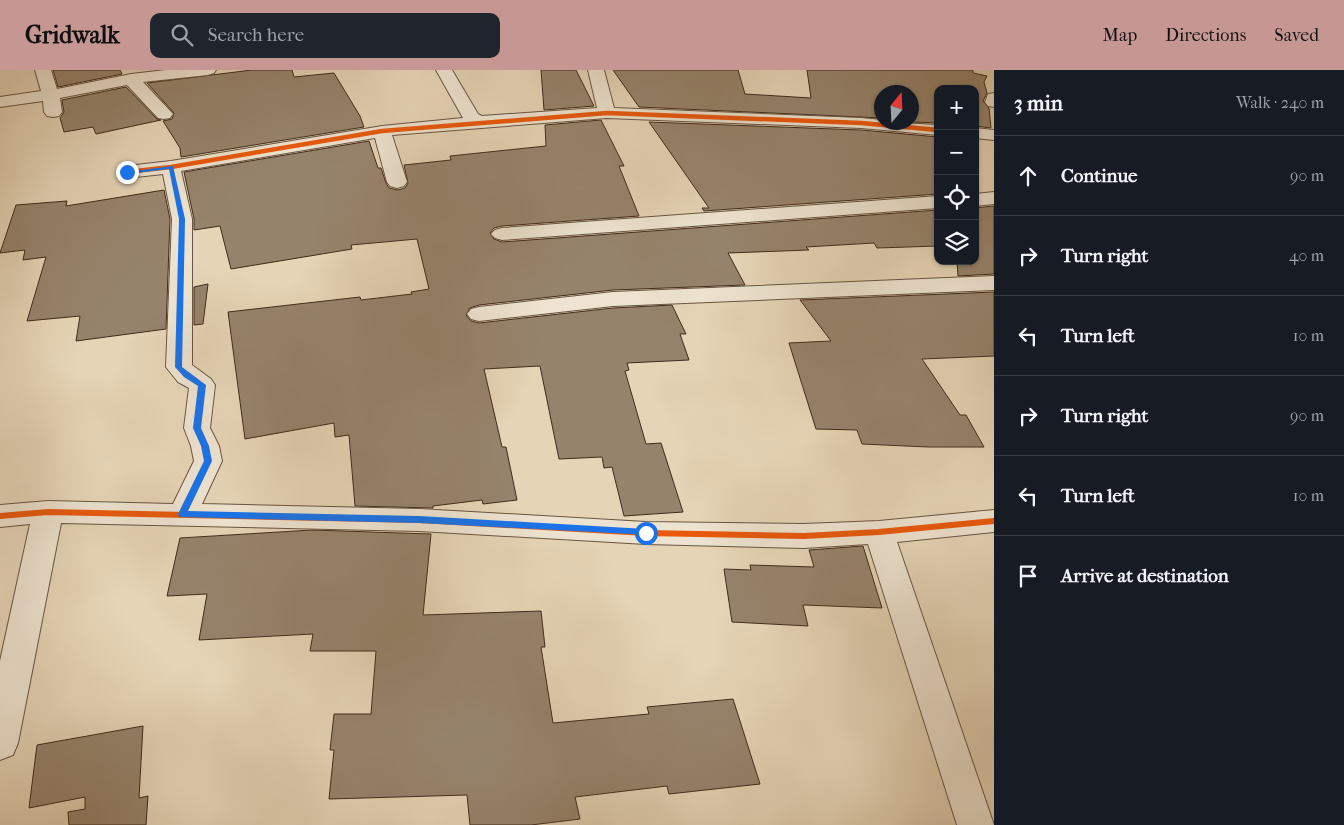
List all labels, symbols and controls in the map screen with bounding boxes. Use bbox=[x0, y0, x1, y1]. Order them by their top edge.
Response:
search box bbox=[150, 13, 500, 58]
text: Gridwalk bbox=[25, 21, 120, 49]
icon: search bbox=[168, 21, 196, 49]
text: Search here bbox=[208, 24, 304, 46]
text: Map bbox=[1103, 25, 1137, 46]
text: Directions bbox=[1165, 25, 1246, 46]
text: Saved bbox=[1274, 25, 1319, 46]
north arrow bbox=[874, 85, 919, 130]
map controls bbox=[934, 85, 979, 265]
button: + bbox=[934, 85, 979, 130]
text: 3 min bbox=[1014, 91, 1063, 115]
text: Walk · 240 m bbox=[1236, 93, 1324, 112]
button: − bbox=[934, 130, 979, 175]
route end bbox=[116, 161, 139, 184]
icon: ahead bbox=[1014, 162, 1042, 190]
text: Continue bbox=[1061, 165, 1137, 187]
text: 90 m bbox=[1290, 166, 1324, 185]
button: locate bbox=[934, 175, 979, 220]
button: layers bbox=[934, 220, 979, 265]
icon: right bbox=[1014, 242, 1042, 270]
text: Turn right bbox=[1061, 245, 1148, 267]
text: 40 m bbox=[1289, 246, 1324, 265]
icon: left bbox=[1014, 322, 1042, 350]
text: Turn left bbox=[1061, 325, 1135, 347]
text: 10 m bbox=[1293, 326, 1324, 345]
icon: right bbox=[1014, 402, 1042, 430]
text: Turn right bbox=[1061, 405, 1148, 427]
text: 90 m bbox=[1290, 406, 1324, 425]
icon: left bbox=[1014, 482, 1042, 510]
text: Turn left bbox=[1061, 485, 1135, 507]
text: 10 m bbox=[1293, 486, 1324, 505]
route start bbox=[635, 522, 658, 545]
icon: arrive bbox=[1014, 562, 1042, 590]
text: Arrive at destination bbox=[1061, 565, 1229, 587]

